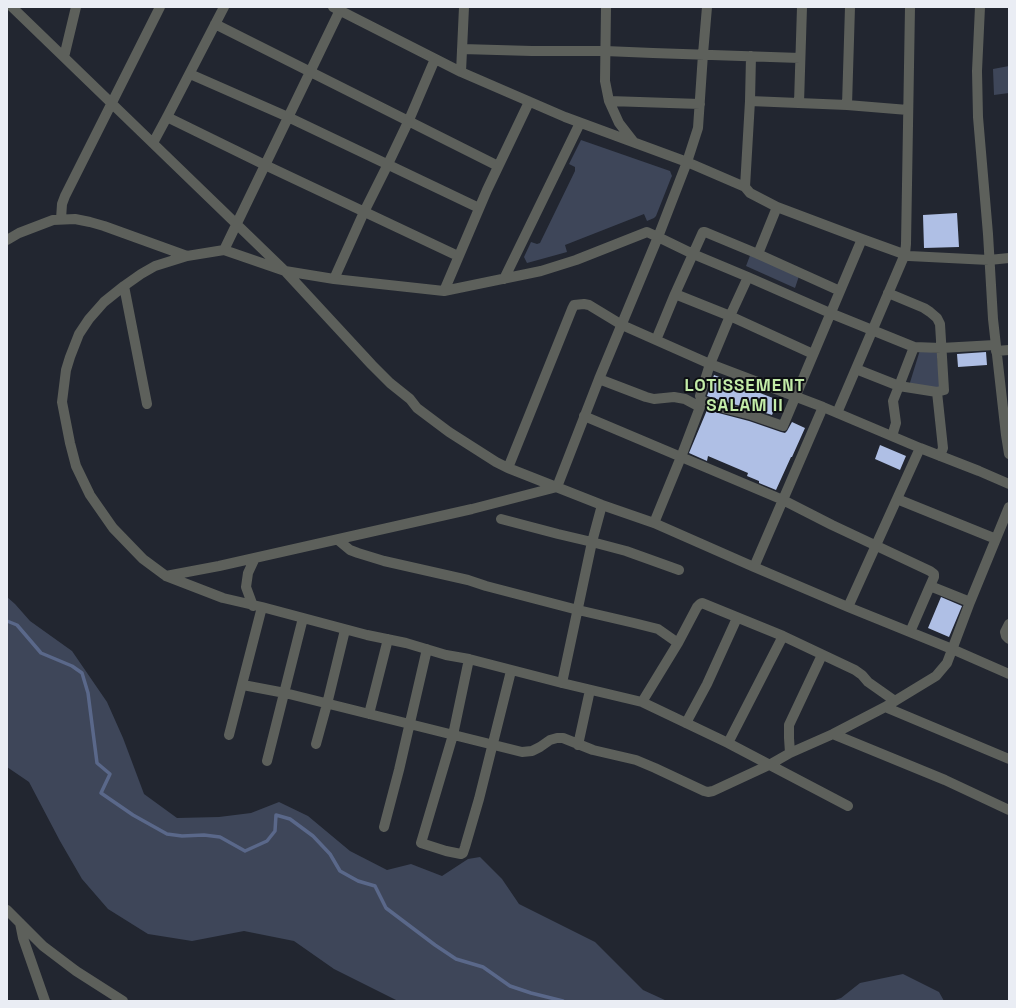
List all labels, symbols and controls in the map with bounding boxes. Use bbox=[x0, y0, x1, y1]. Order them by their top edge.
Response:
district label: LOTISSEMENT SALAM II bbox=[684, 376, 806, 416]

